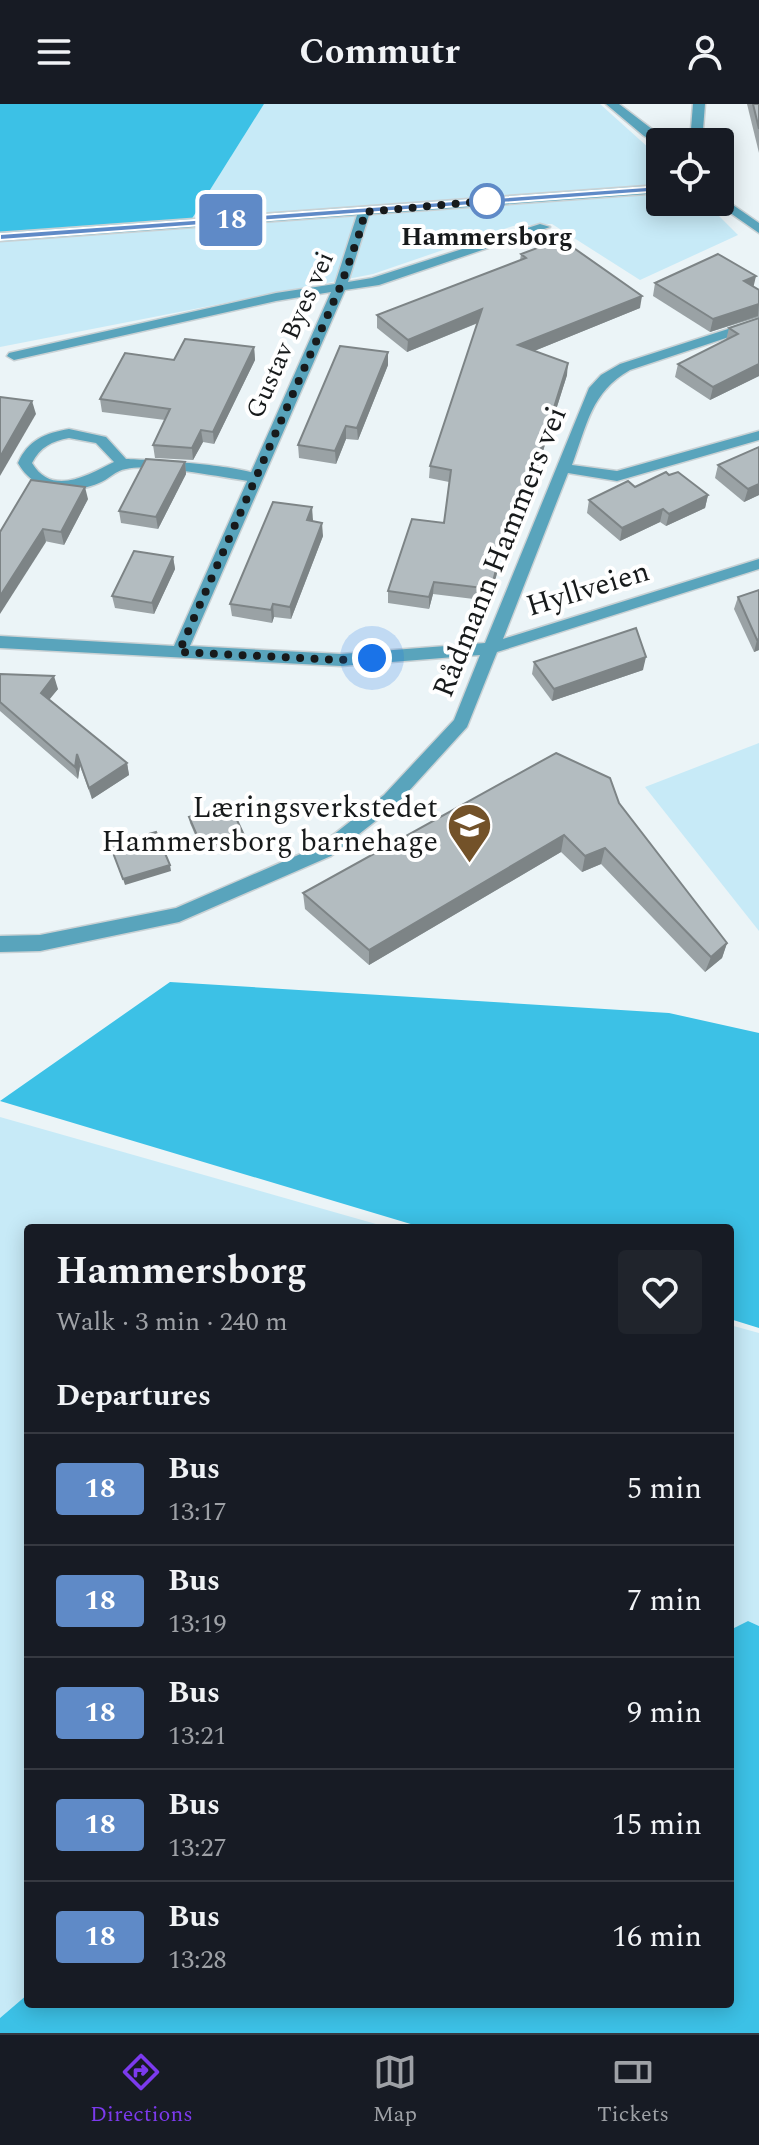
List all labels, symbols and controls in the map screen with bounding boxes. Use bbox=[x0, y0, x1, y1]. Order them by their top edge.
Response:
text: Commutr bbox=[299, 25, 460, 80]
icon: menu bbox=[32, 30, 76, 74]
icon: person bbox=[683, 30, 727, 74]
map controls bbox=[646, 128, 734, 216]
button: locate bbox=[646, 128, 734, 216]
marker: Hammersborg bbox=[470, 184, 504, 218]
line badge: 18 bbox=[195, 194, 267, 246]
text: 18 bbox=[215, 198, 247, 241]
place label: Hammersborg bbox=[401, 217, 573, 257]
street label: Gustav Byes vei bbox=[235, 245, 345, 425]
street label: Rådmann Hammers vei bbox=[421, 400, 579, 704]
street label: Hyllveien bbox=[521, 548, 655, 630]
your location bbox=[352, 638, 392, 678]
place label: Læringsverkstedet Hammersborg barnehage bbox=[101, 785, 438, 865]
school or university icon: Læringsverkstedet Hammersborg barnehage bbox=[445, 801, 493, 864]
text: Hammersborg bbox=[56, 1243, 307, 1301]
button: heart bbox=[618, 1250, 702, 1334]
text: Walk · 3 min · 240 m bbox=[56, 1302, 288, 1342]
text: Departures bbox=[56, 1373, 211, 1419]
text: Bus bbox=[168, 1446, 220, 1492]
text: 5 min bbox=[627, 1466, 702, 1512]
text: 18 bbox=[84, 1467, 116, 1510]
text: 13:17 bbox=[168, 1492, 227, 1532]
text: Bus bbox=[168, 1558, 220, 1604]
text: 7 min bbox=[627, 1578, 702, 1624]
text: 18 bbox=[84, 1579, 116, 1622]
text: 13:19 bbox=[168, 1604, 227, 1644]
text: Bus bbox=[168, 1670, 220, 1716]
text: 9 min bbox=[627, 1690, 702, 1736]
text: 18 bbox=[84, 1691, 116, 1734]
text: 13:21 bbox=[168, 1716, 227, 1756]
text: Bus bbox=[168, 1782, 220, 1828]
text: 15 min bbox=[612, 1802, 702, 1848]
text: 18 bbox=[84, 1803, 116, 1846]
text: 13:27 bbox=[168, 1828, 227, 1868]
text: Bus bbox=[168, 1894, 220, 1940]
text: 16 min bbox=[612, 1914, 702, 1960]
text: 18 bbox=[84, 1915, 116, 1958]
text: 13:28 bbox=[168, 1940, 227, 1980]
tab: Directions bbox=[90, 2050, 193, 2131]
tab: Map bbox=[373, 2050, 417, 2131]
tab: Tickets bbox=[597, 2050, 669, 2131]

